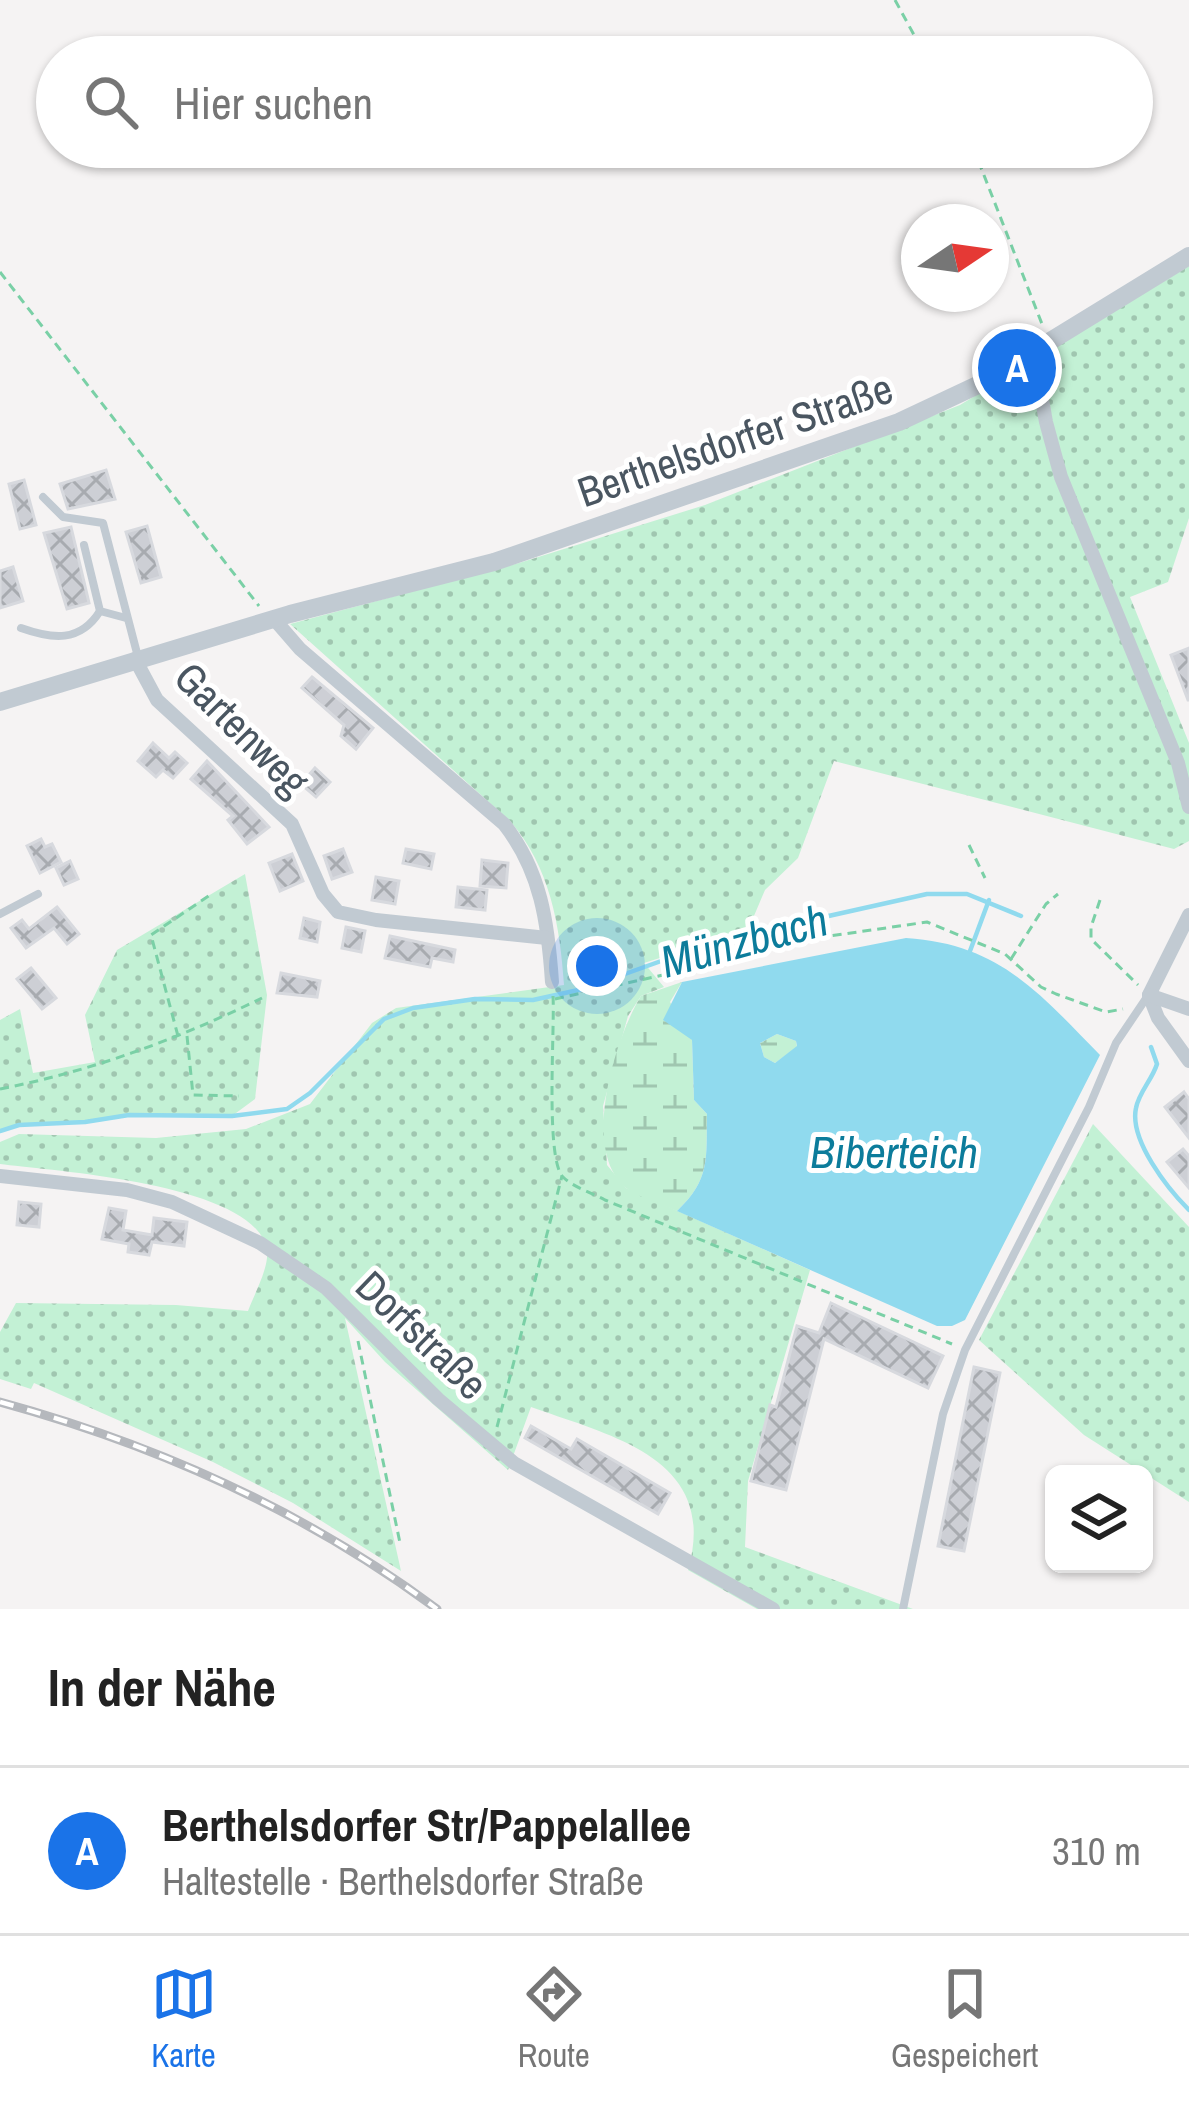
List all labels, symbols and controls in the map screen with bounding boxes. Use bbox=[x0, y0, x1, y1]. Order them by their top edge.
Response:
search box bbox=[36, 36, 1153, 168]
icon: search bbox=[78, 69, 144, 135]
text: Hier suchen bbox=[174, 72, 373, 133]
north arrow bbox=[901, 204, 1009, 312]
pin: A bbox=[978, 323, 1056, 413]
street label: Berthelsdorfer Straße bbox=[570, 360, 900, 520]
street label: Gartenweg bbox=[163, 650, 321, 808]
water label: Münzbach bbox=[654, 889, 834, 991]
your location bbox=[567, 936, 627, 996]
water label: Biberteich bbox=[810, 1121, 978, 1182]
street label: Dorfstraße bbox=[344, 1258, 500, 1412]
map controls bbox=[1045, 1465, 1153, 1573]
button: layers bbox=[1045, 1465, 1153, 1573]
text: In der Nähe bbox=[48, 1653, 276, 1722]
text: Berthelsdorfer Str/Pappelallee bbox=[162, 1794, 691, 1855]
text: A bbox=[75, 1825, 99, 1877]
text: 310 m bbox=[1052, 1825, 1141, 1877]
text: Haltestelle · Berthelsdorfer Straße bbox=[162, 1855, 644, 1907]
tab: Karte bbox=[151, 1961, 217, 2077]
tab: Route bbox=[518, 1961, 590, 2077]
tab: Gespeichert bbox=[891, 1961, 1038, 2077]

